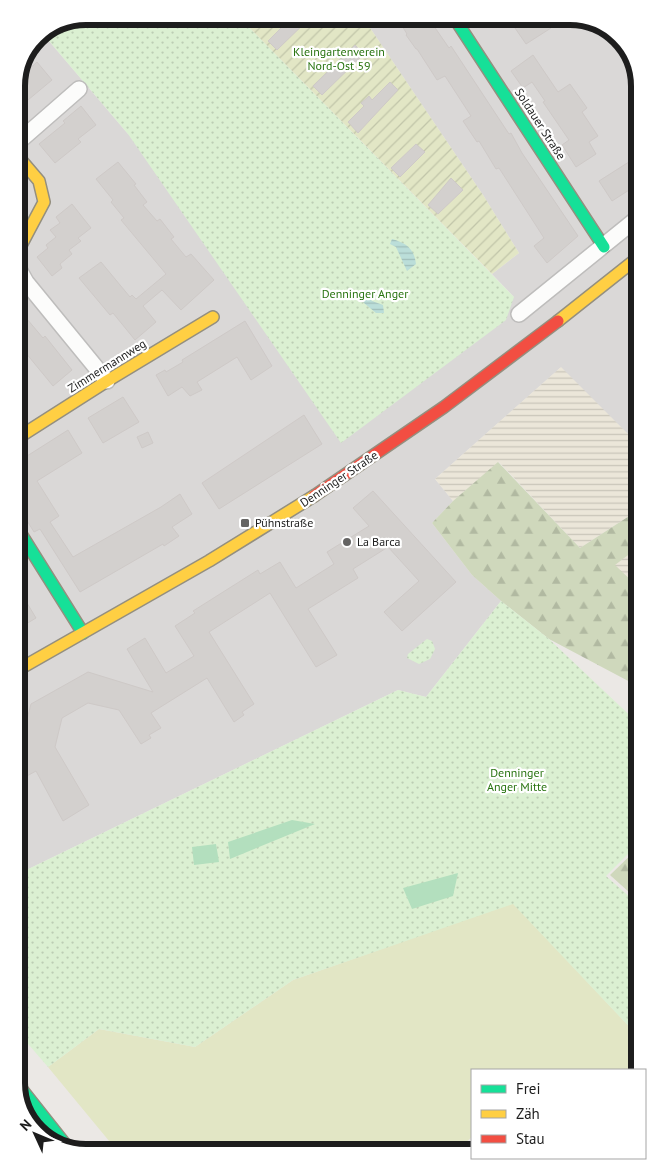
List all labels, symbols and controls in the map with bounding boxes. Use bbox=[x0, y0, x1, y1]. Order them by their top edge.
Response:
park label: Kleingartenverein Nord-Ost 59 bbox=[293, 44, 385, 73]
street label: Soldauer Straße bbox=[512, 85, 569, 162]
park label: Denninger Anger bbox=[322, 286, 408, 301]
street label: Zimmermannweg bbox=[65, 336, 149, 396]
street label: Denninger Straße bbox=[297, 447, 380, 510]
place label: Pühnstraße bbox=[255, 515, 313, 530]
marker: Pühnstraße bbox=[239, 517, 251, 529]
place label: La Barca bbox=[357, 534, 401, 549]
marker: La Barca bbox=[341, 536, 353, 548]
park label: Denninger Anger Mitte bbox=[487, 765, 547, 794]
legend bbox=[471, 1069, 646, 1159]
text: Frei bbox=[516, 1079, 541, 1098]
text: Zäh bbox=[516, 1104, 540, 1123]
north arrow bbox=[10, 1109, 60, 1159]
text: N bbox=[16, 1115, 35, 1135]
text: Stau bbox=[516, 1129, 545, 1148]

